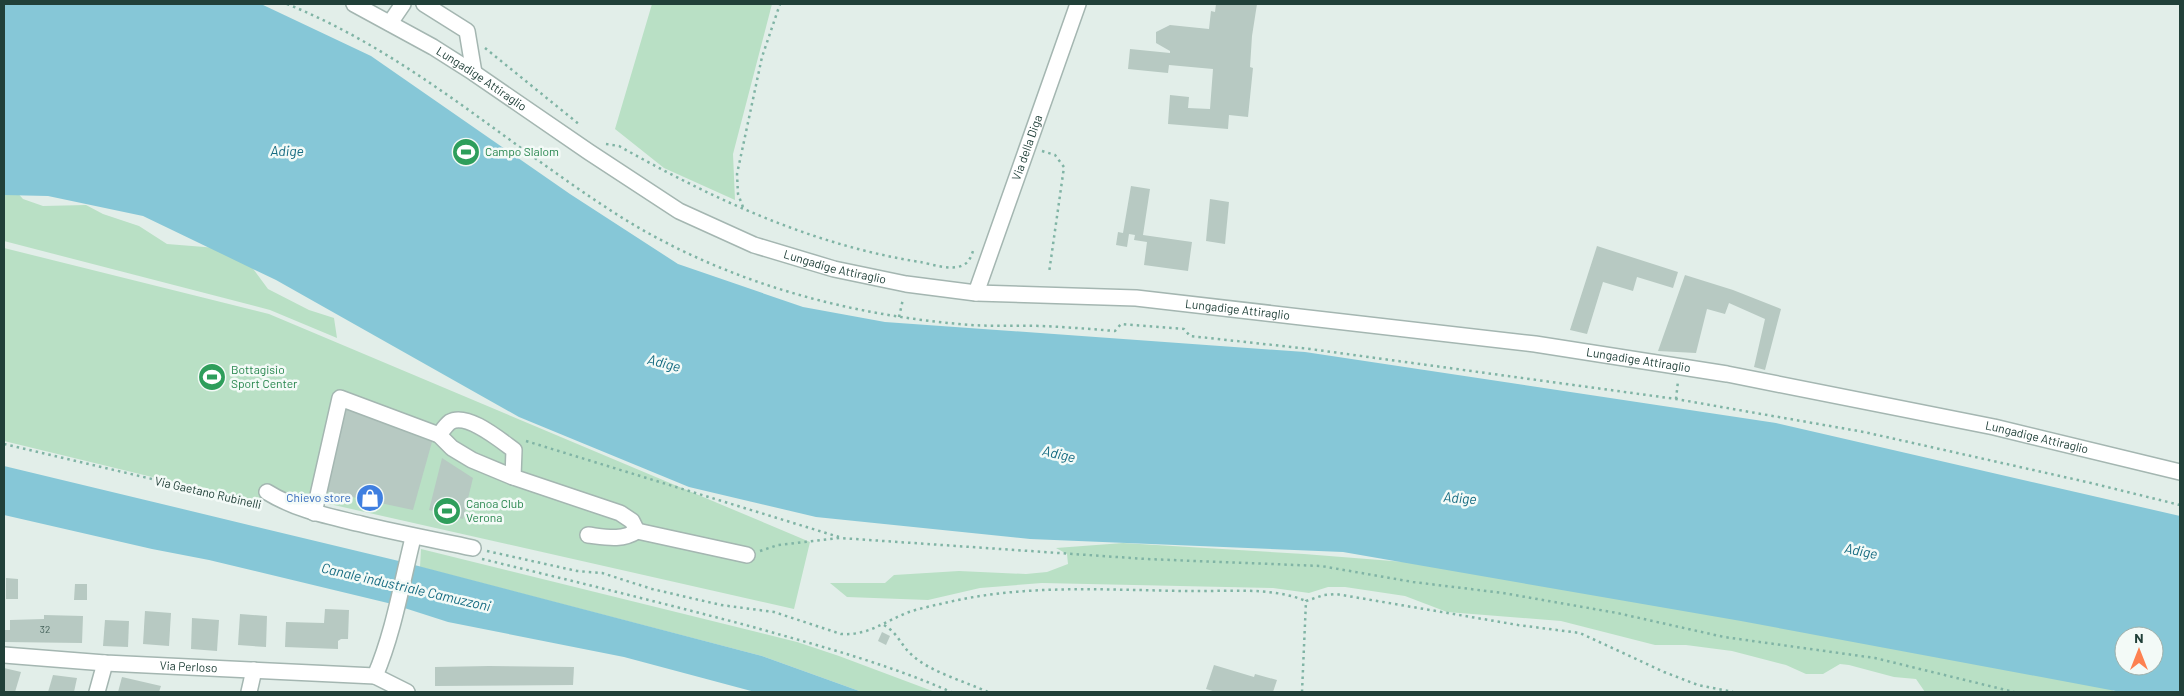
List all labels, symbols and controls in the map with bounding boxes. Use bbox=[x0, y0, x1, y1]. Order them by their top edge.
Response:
street label: Lungadige Attiraglio bbox=[434, 43, 530, 113]
street label: Via della Diga bbox=[1008, 113, 1044, 182]
sports icon: Campo Slalom bbox=[451, 137, 481, 167]
water label: Adige bbox=[270, 142, 304, 159]
place label: Campo Slalom bbox=[485, 144, 559, 158]
street label: Lungadige Attiraglio bbox=[782, 246, 888, 286]
street label: Lungadige Attiraglio bbox=[1185, 296, 1291, 322]
street label: Lungadige Attiraglio bbox=[1585, 344, 1692, 374]
water label: Adige bbox=[646, 350, 682, 375]
sports icon: Bottagisio Sport Center bbox=[197, 362, 227, 392]
place label: Bottagisio Sport Center bbox=[231, 362, 298, 390]
street label: Lungadige Attiraglio bbox=[1984, 417, 2090, 456]
water label: Adige bbox=[1041, 441, 1077, 466]
street label: Via Gaetano Rubinelli bbox=[154, 473, 263, 511]
shop icon: Chievo store bbox=[355, 483, 385, 513]
water label: Adige bbox=[1443, 488, 1477, 507]
place label: Chievo store bbox=[286, 490, 351, 504]
sports icon: Canoa Club Verona bbox=[432, 496, 462, 526]
place label: Canoa Club Verona bbox=[466, 496, 524, 524]
water label: Adige bbox=[1843, 539, 1879, 562]
water label: Canale industriale Camuzzoni bbox=[320, 559, 493, 614]
house number: 32 bbox=[40, 623, 50, 635]
north arrow bbox=[2114, 626, 2164, 676]
text: N bbox=[2134, 629, 2144, 646]
street label: Via Perloso bbox=[159, 658, 218, 674]

